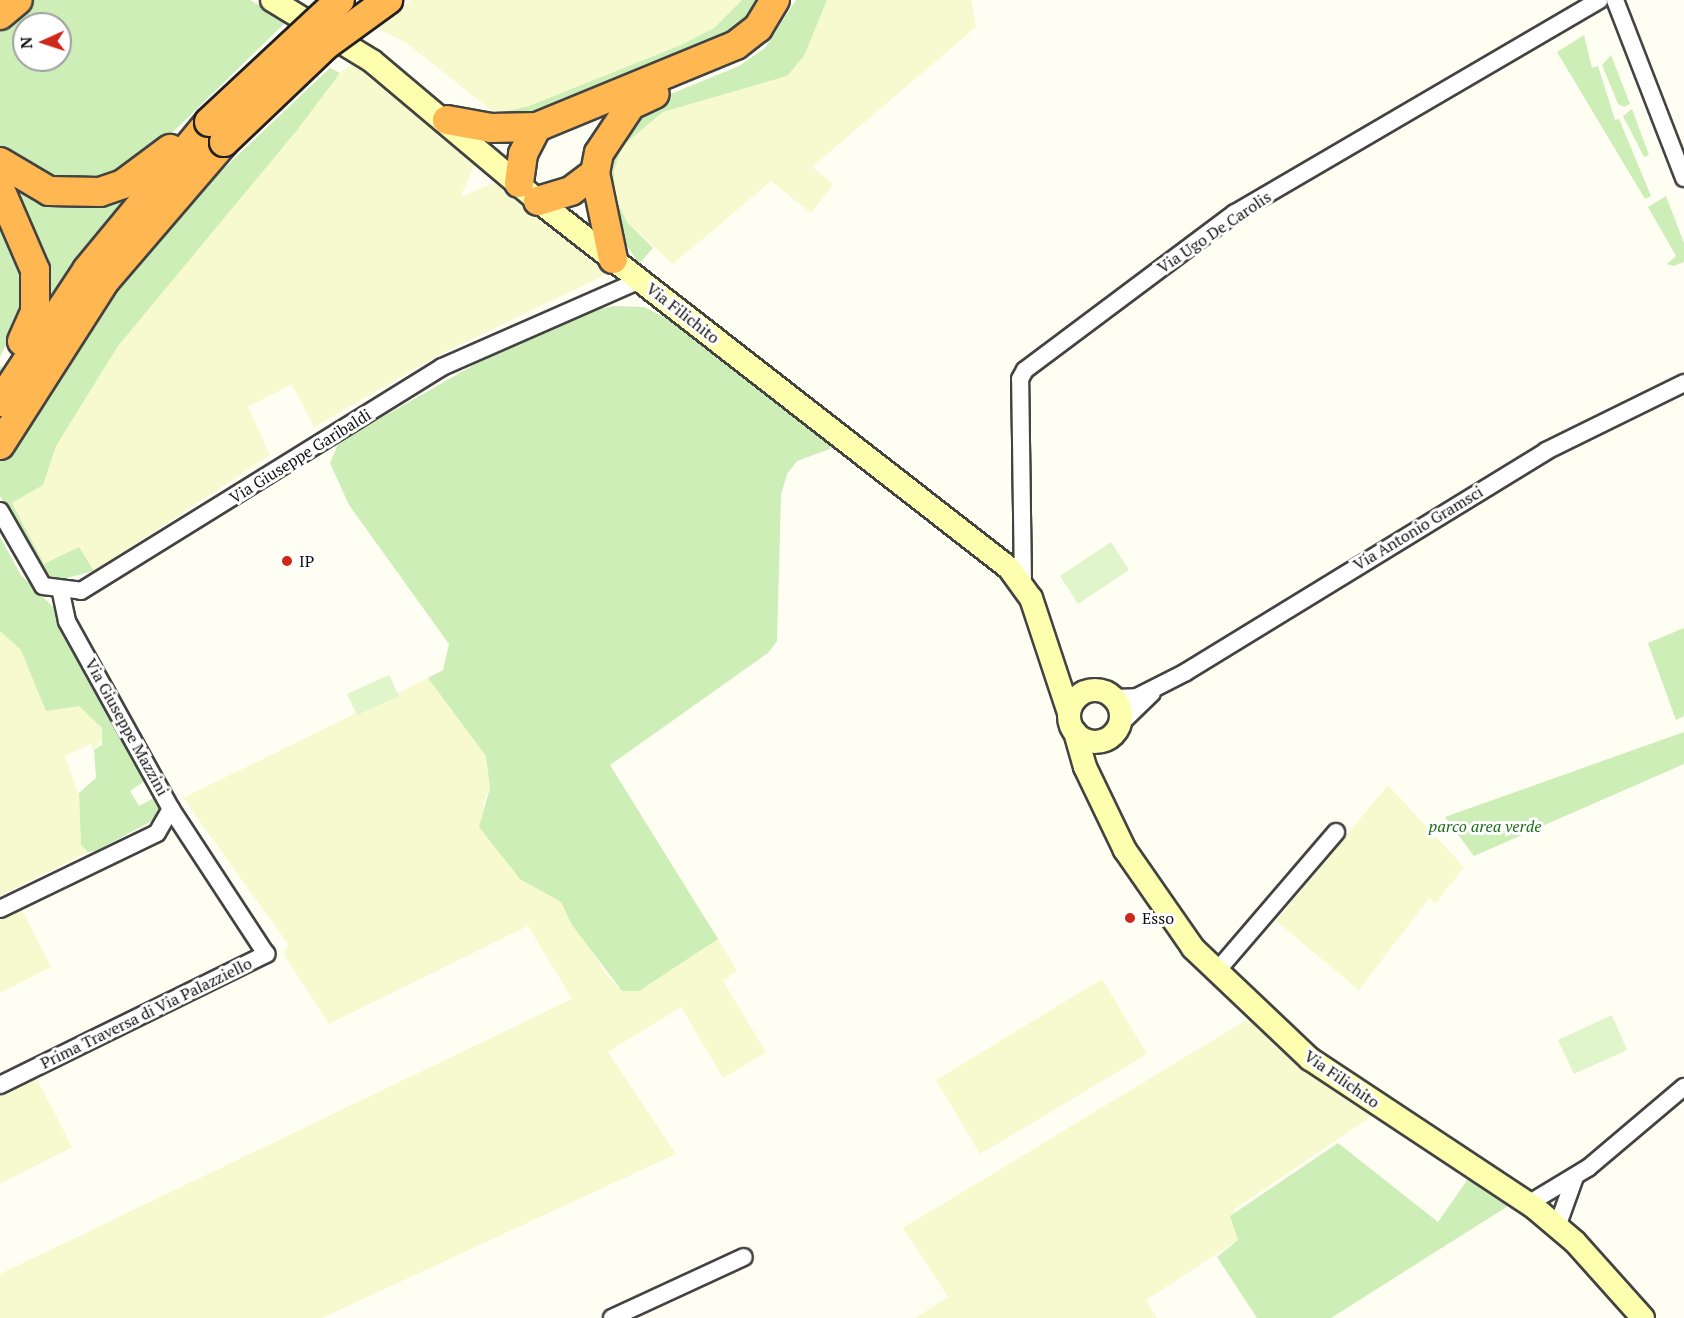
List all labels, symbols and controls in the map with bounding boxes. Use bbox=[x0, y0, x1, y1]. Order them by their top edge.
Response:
north arrow bbox=[12, 12, 72, 72]
text: N bbox=[15, 36, 37, 49]
street label: Via Ugo De Carolis bbox=[1154, 187, 1274, 277]
street label: Via Filichito bbox=[643, 279, 723, 347]
street label: Via Giuseppe Garibaldi bbox=[226, 405, 374, 507]
street label: Via Antonio Gramsci bbox=[1350, 482, 1486, 574]
place label: IP bbox=[299, 551, 314, 571]
marker: IP bbox=[280, 554, 294, 568]
street label: Via Giuseppe Mazzini bbox=[81, 655, 173, 799]
park label: parco area verde bbox=[1429, 816, 1541, 836]
place label: Esso bbox=[1142, 908, 1174, 928]
marker: Esso bbox=[1123, 911, 1137, 925]
street label: Prima Traversa di Via Palazziello bbox=[37, 953, 255, 1073]
street label: Via Filichito bbox=[1301, 1046, 1383, 1112]

